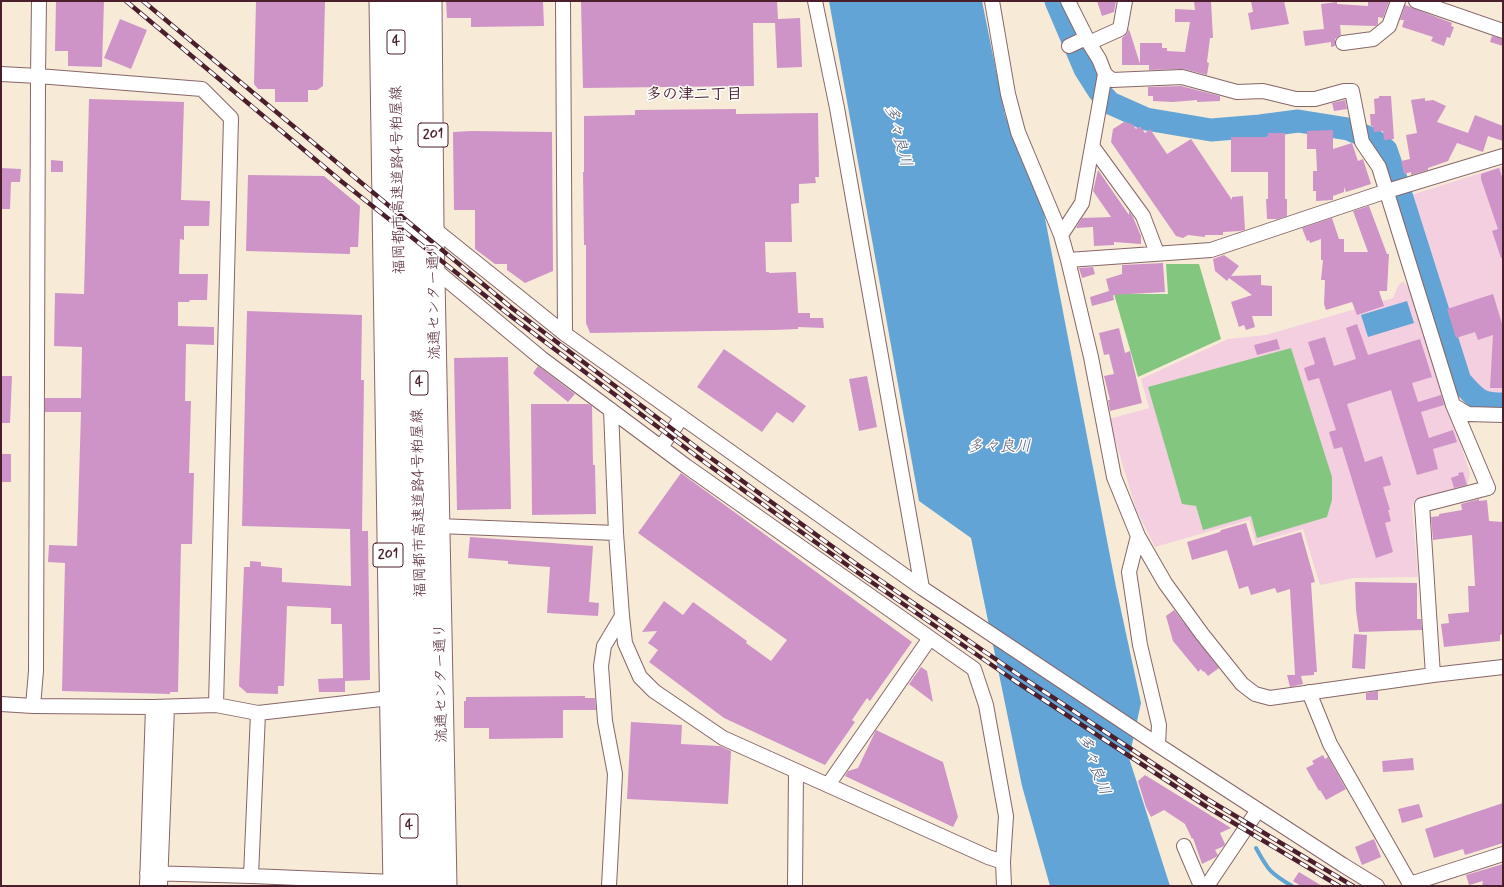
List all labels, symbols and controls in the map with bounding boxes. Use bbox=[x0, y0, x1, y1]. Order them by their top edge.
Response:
road number: 4 bbox=[387, 30, 405, 54]
street label: 福岡都市高速道路4号粕屋線 bbox=[388, 85, 410, 275]
district label: 多の津二丁目 bbox=[646, 86, 742, 106]
water label: 多々良川 bbox=[879, 103, 915, 169]
road number: 201 bbox=[418, 123, 448, 147]
street label: 流通センター通り bbox=[425, 240, 445, 360]
road number: 4 bbox=[410, 371, 428, 395]
street label: 福岡都市高速道路4号粕屋線 bbox=[409, 408, 431, 598]
water label: 多々良川 bbox=[967, 438, 1031, 458]
road number: 201 bbox=[373, 543, 403, 567]
street label: 流通センター通り bbox=[432, 623, 452, 743]
water label: 多々良川 bbox=[1073, 732, 1113, 798]
road number: 4 bbox=[400, 814, 418, 838]

